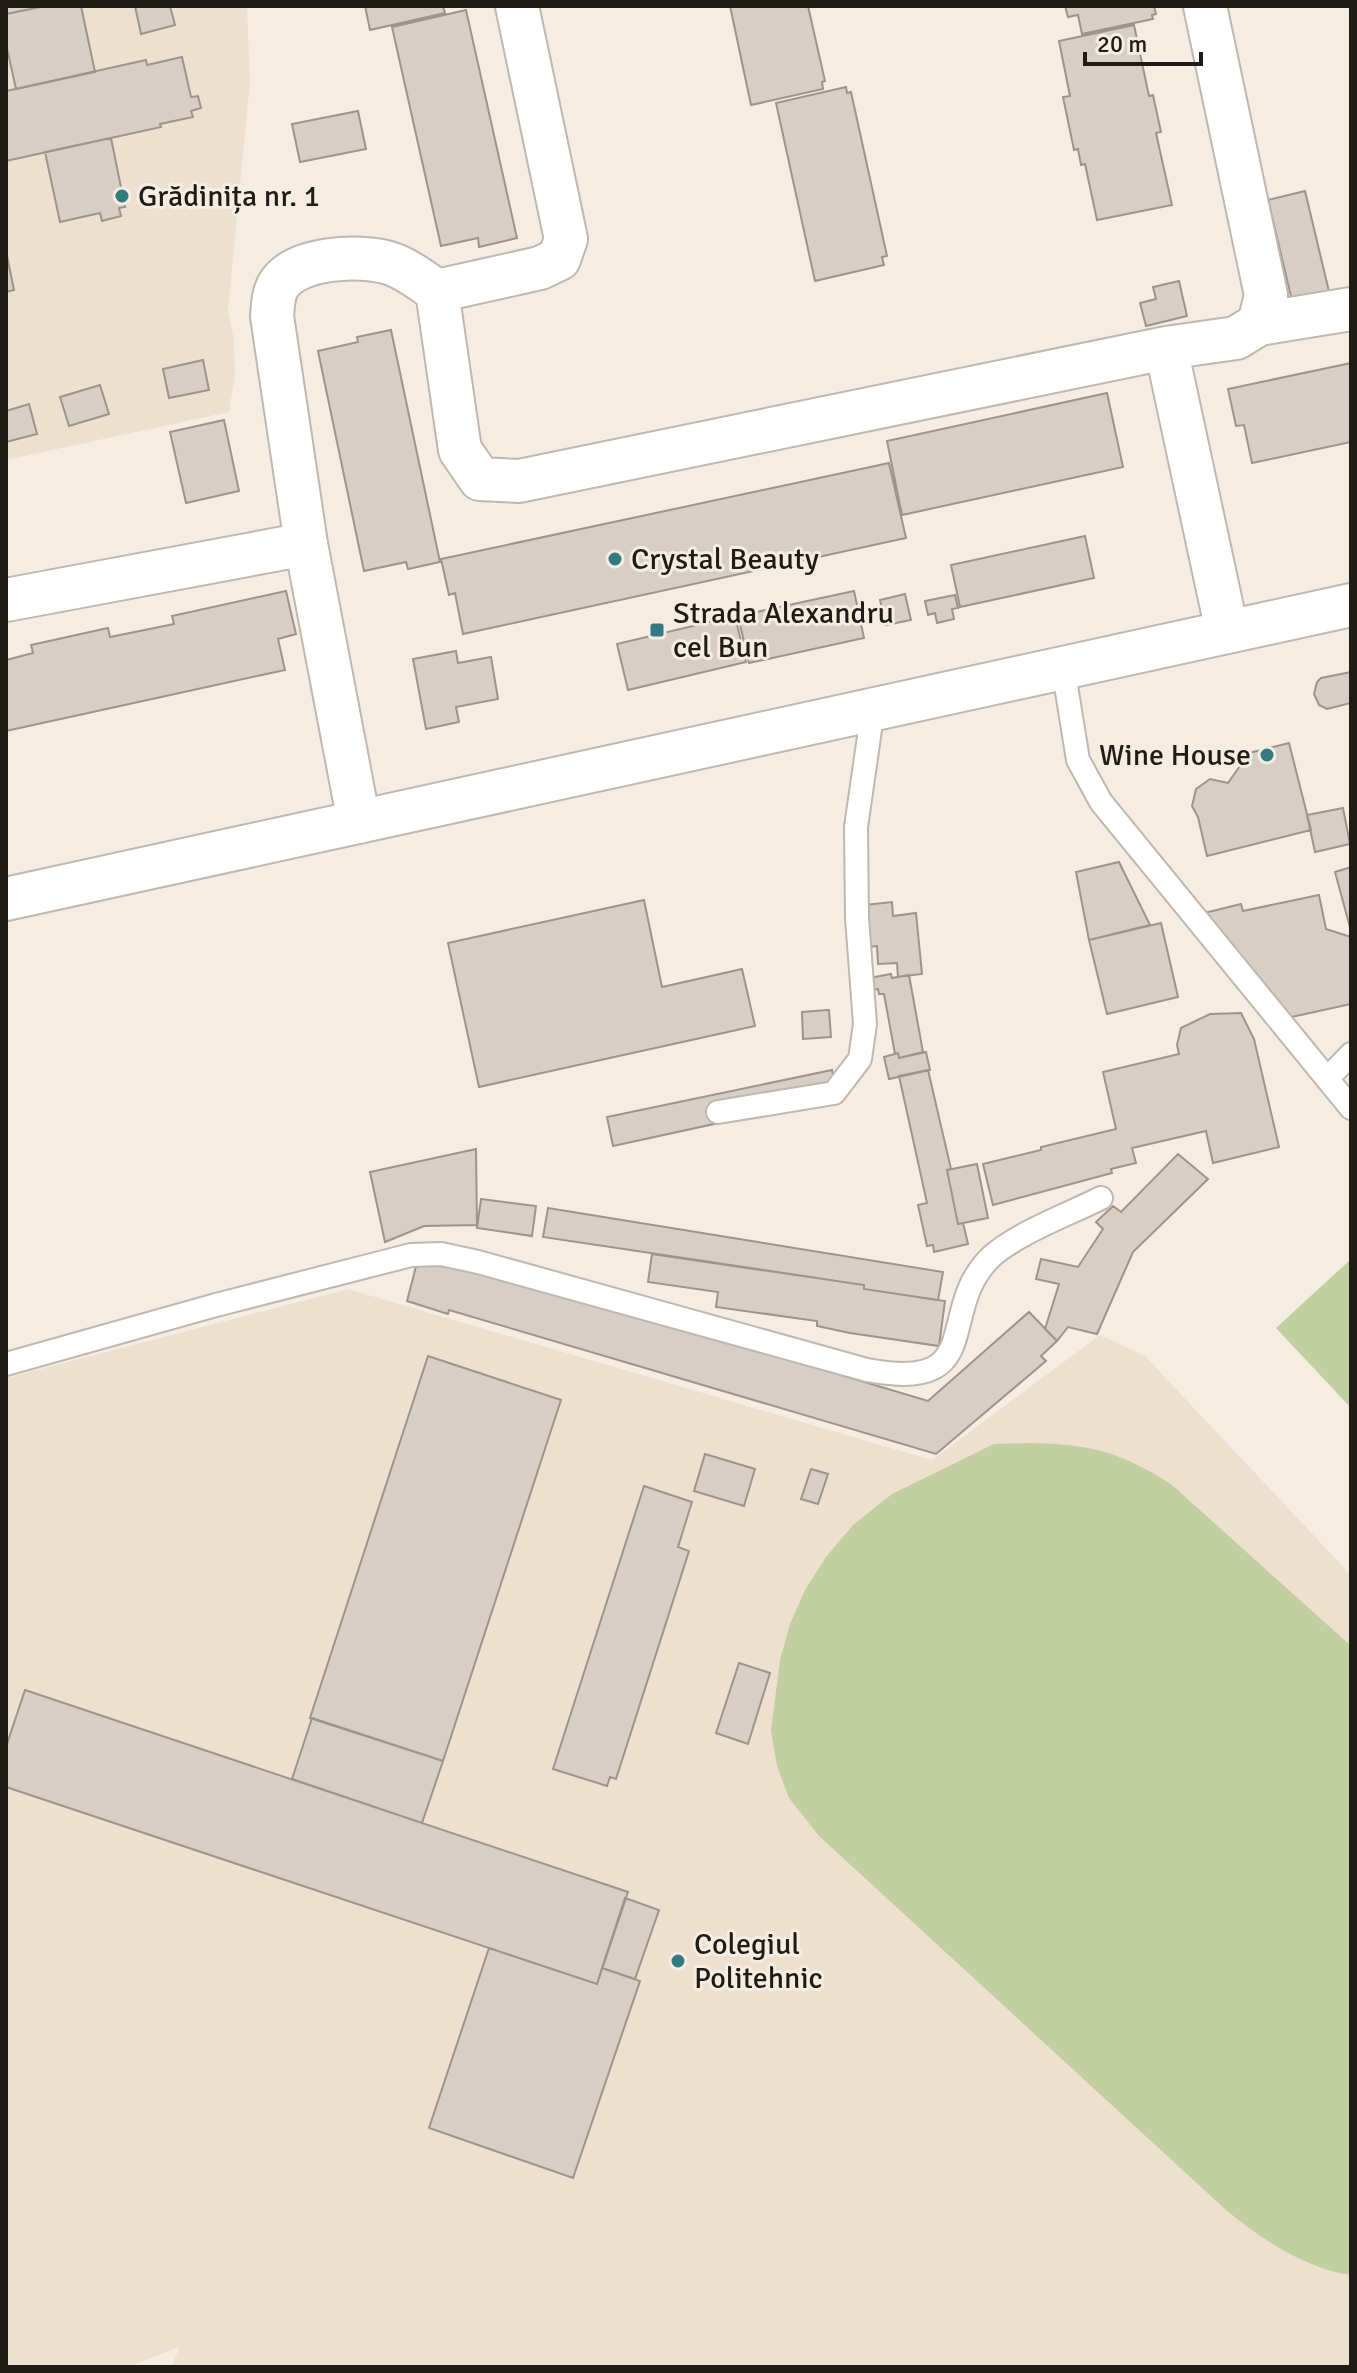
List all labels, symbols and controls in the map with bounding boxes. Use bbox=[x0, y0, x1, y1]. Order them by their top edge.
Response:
scale bar bbox=[1085, 16, 1201, 66]
text: 20 m bbox=[1097, 29, 1147, 59]
place label: Grădinița nr. 1 bbox=[138, 178, 320, 215]
marker: Grădinița nr. 1 bbox=[113, 187, 131, 205]
place label: Crystal Beauty bbox=[631, 541, 819, 578]
marker: Crystal Beauty bbox=[606, 550, 624, 568]
place label: Strada Alexandru cel Bun bbox=[673, 595, 894, 666]
marker: Strada Alexandru cel Bun bbox=[648, 621, 666, 639]
place label: Wine House bbox=[1099, 737, 1251, 774]
marker: Wine House bbox=[1258, 746, 1276, 764]
place label: Colegiul Politehnic bbox=[694, 1926, 823, 1997]
marker: Colegiul Politehnic bbox=[669, 1952, 687, 1970]

